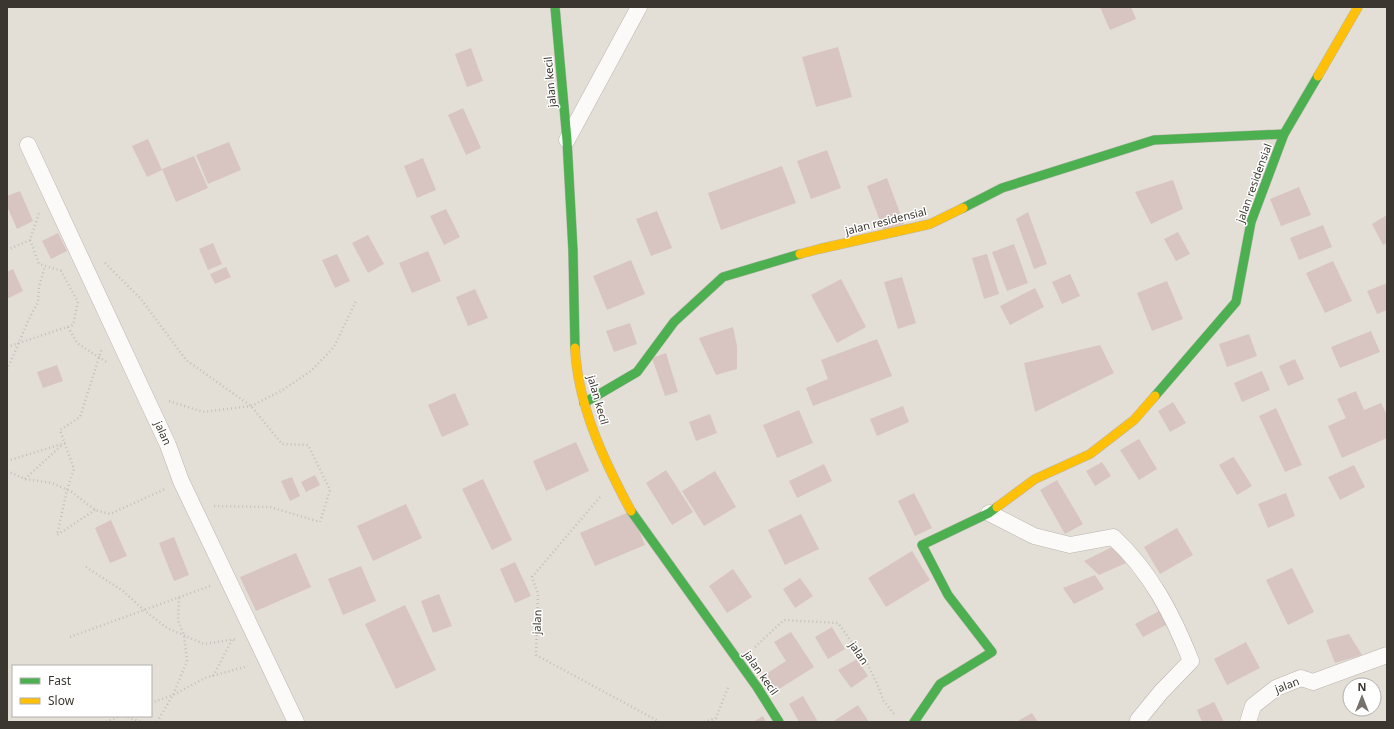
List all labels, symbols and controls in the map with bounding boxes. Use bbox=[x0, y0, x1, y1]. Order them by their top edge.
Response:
street label: jalan kecil bbox=[540, 56, 559, 109]
street label: jalan residensial bbox=[1232, 141, 1275, 225]
street label: jalan residensial bbox=[843, 203, 928, 238]
street label: jalan kecil bbox=[584, 372, 613, 426]
street label: jalan bbox=[151, 417, 175, 447]
street label: jalan bbox=[529, 609, 544, 636]
street label: jalan bbox=[846, 637, 873, 667]
street label: jalan kecil bbox=[740, 647, 782, 698]
legend bbox=[12, 665, 152, 717]
text: Fast bbox=[48, 672, 72, 689]
street label: jalan bbox=[1272, 673, 1301, 696]
north arrow bbox=[1342, 677, 1382, 717]
text: N bbox=[1358, 679, 1366, 694]
text: Slow bbox=[48, 692, 75, 709]

